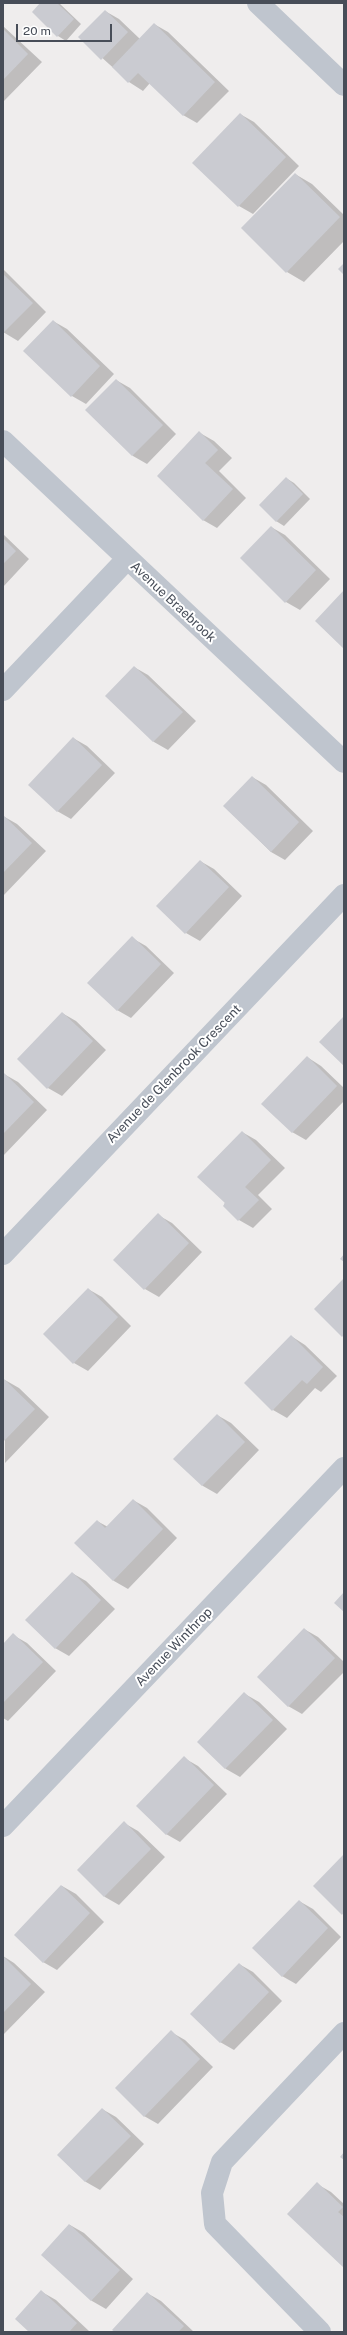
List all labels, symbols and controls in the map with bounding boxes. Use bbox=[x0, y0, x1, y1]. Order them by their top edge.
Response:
scale bar bbox=[18, 16, 114, 42]
text: 20 m bbox=[23, 24, 51, 38]
street label: Avenue Braebrook bbox=[127, 559, 219, 645]
street label: Avenue de Glenbrook Crescent bbox=[104, 1002, 244, 1146]
street label: Avenue Winthrop bbox=[132, 1604, 216, 1690]

